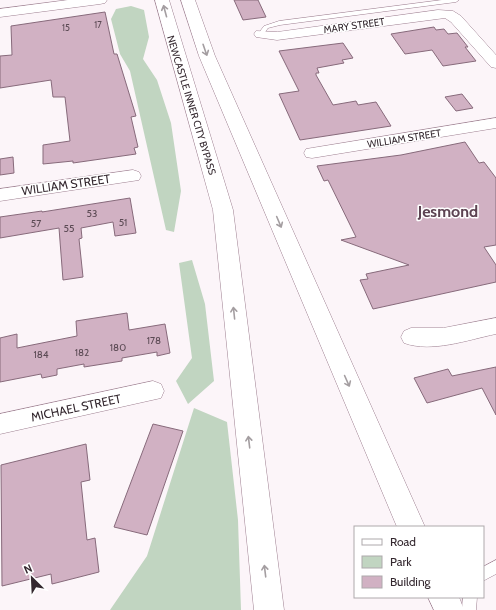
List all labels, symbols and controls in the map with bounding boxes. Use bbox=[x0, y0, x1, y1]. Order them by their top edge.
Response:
one-way arrow bbox=[161, 5, 168, 18]
street label: MARY STREET bbox=[323, 15, 386, 36]
house number: 17 bbox=[94, 19, 102, 30]
house number: 15 bbox=[62, 22, 70, 33]
street label: NEWCASTLE INNER CITY BYPASS bbox=[164, 34, 219, 177]
one-way arrow bbox=[202, 44, 209, 57]
street label: WILLIAM STREET bbox=[366, 126, 443, 151]
street label: WILLIAM STREET bbox=[20, 171, 112, 198]
district label: Jesmond bbox=[417, 202, 478, 221]
house number: 53 bbox=[87, 207, 97, 220]
house number: 51 bbox=[119, 216, 127, 229]
one-way arrow bbox=[276, 216, 283, 228]
house number: 57 bbox=[31, 217, 41, 230]
house number: 55 bbox=[64, 222, 74, 235]
one-way arrow bbox=[230, 307, 238, 320]
house number: 178 bbox=[147, 334, 161, 347]
house number: 180 bbox=[110, 341, 126, 354]
house number: 182 bbox=[75, 346, 89, 359]
house number: 184 bbox=[33, 348, 49, 361]
one-way arrow bbox=[344, 375, 351, 387]
street label: MICHAEL STREET bbox=[29, 391, 123, 424]
one-way arrow bbox=[245, 436, 253, 449]
legend bbox=[354, 526, 484, 598]
text: Road bbox=[390, 534, 416, 549]
text: Park bbox=[390, 554, 412, 569]
north arrow bbox=[12, 558, 52, 598]
text: N bbox=[22, 561, 34, 577]
one-way arrow bbox=[261, 565, 268, 578]
text: Building bbox=[390, 574, 432, 589]

